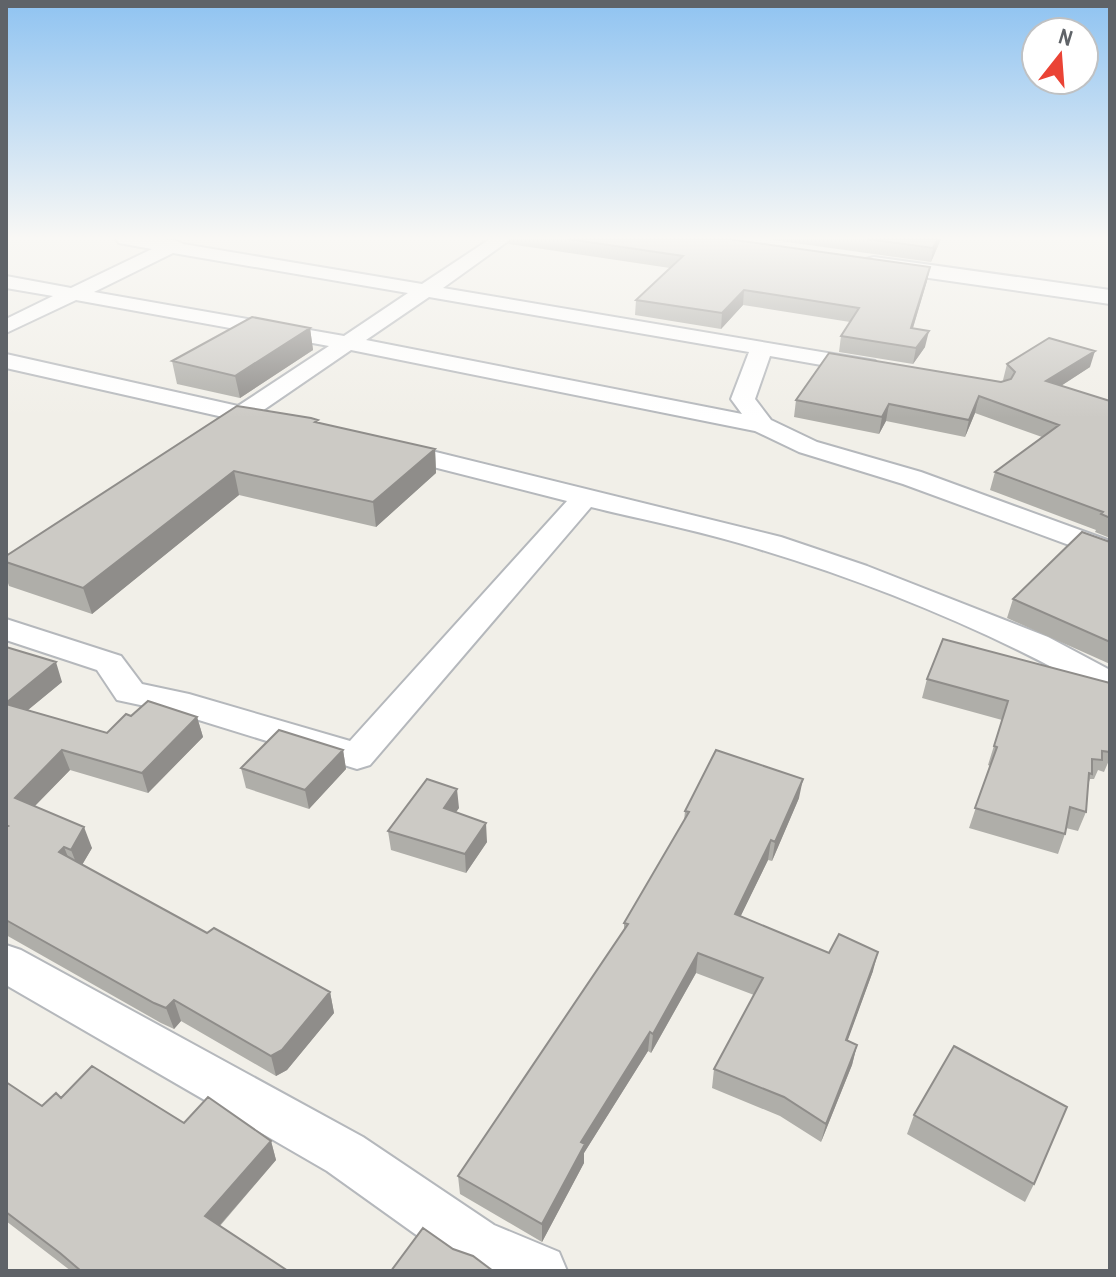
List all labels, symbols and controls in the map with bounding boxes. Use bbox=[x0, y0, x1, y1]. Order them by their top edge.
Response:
north arrow bbox=[1020, 16, 1100, 96]
text: N bbox=[1055, 21, 1076, 53]

